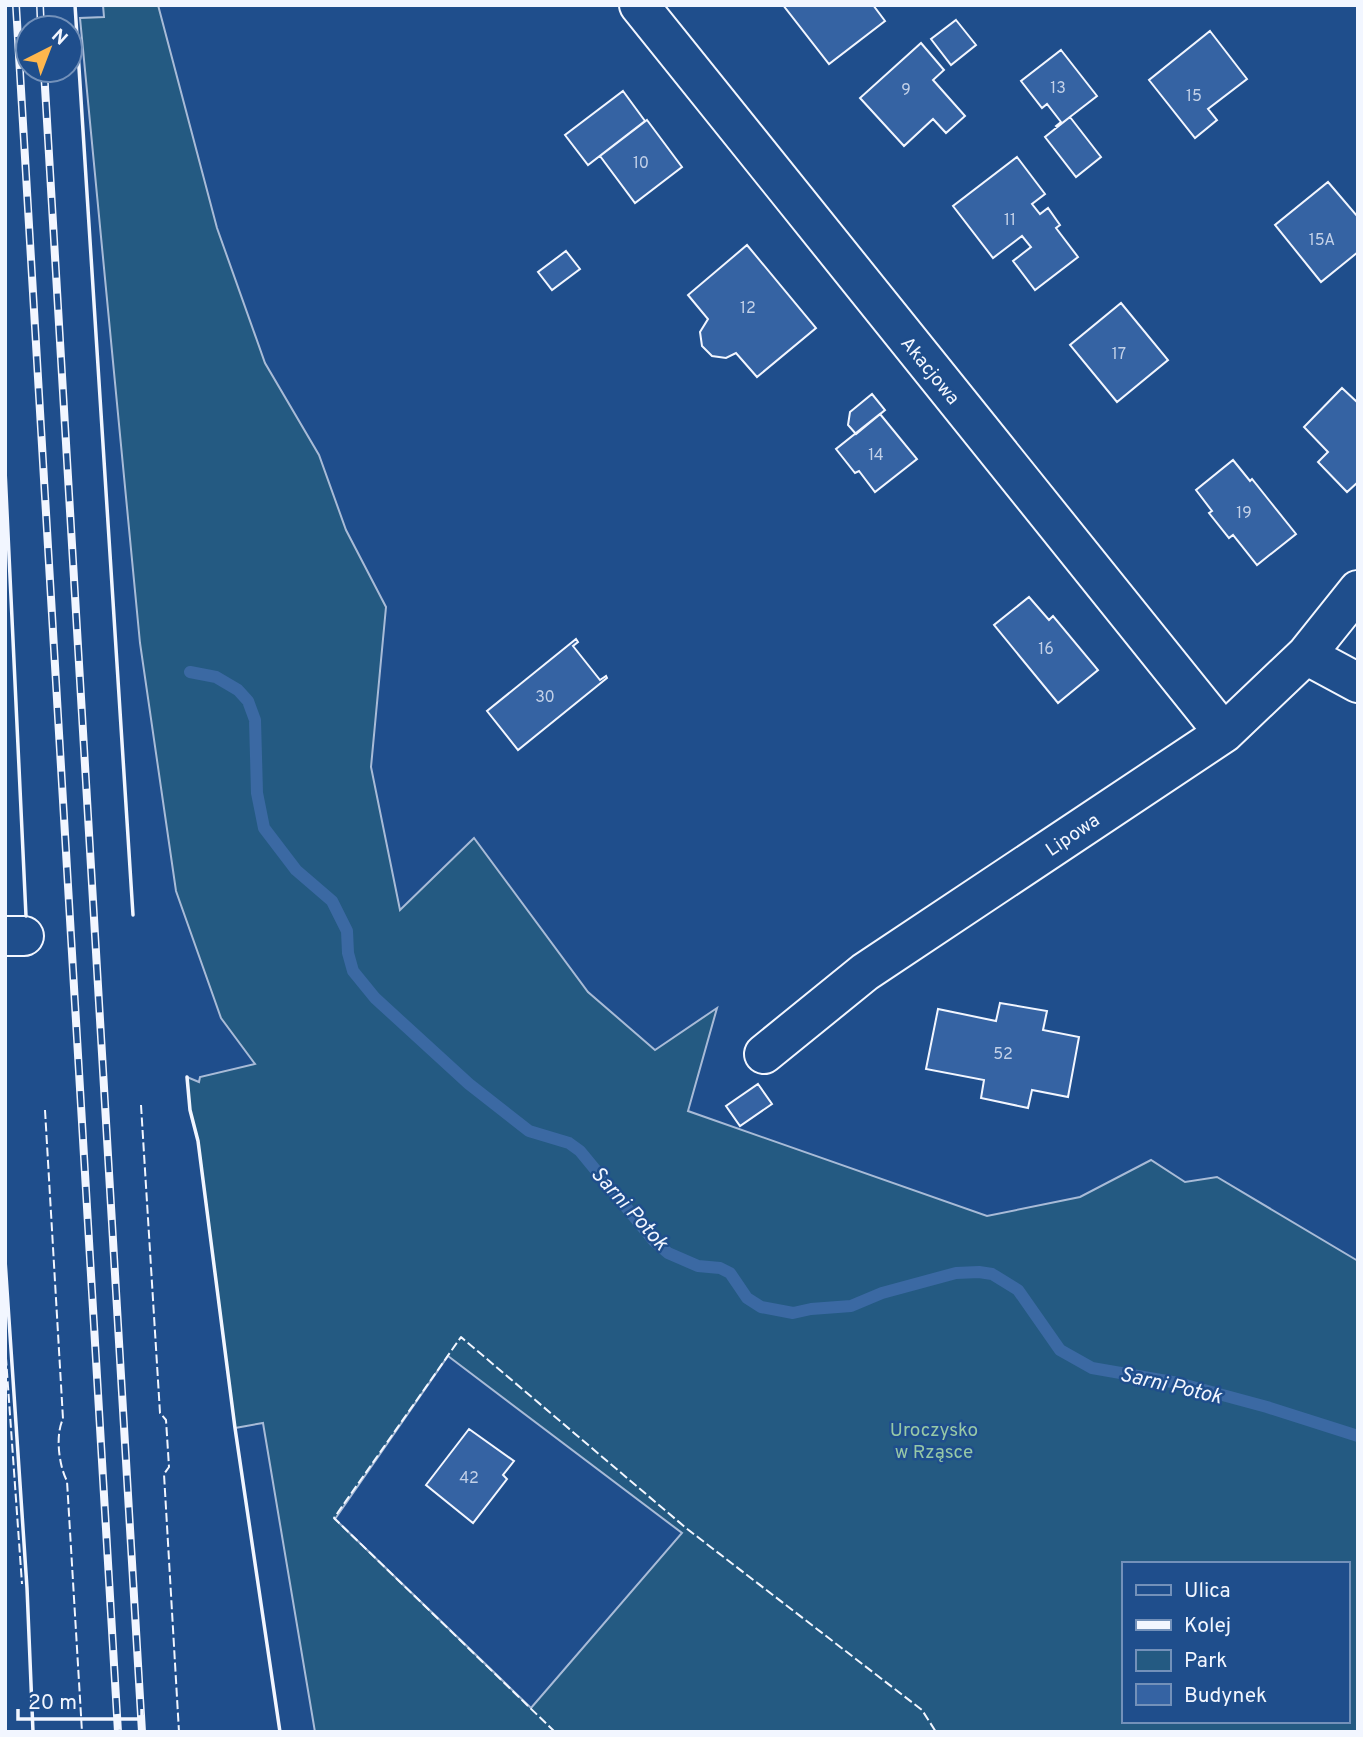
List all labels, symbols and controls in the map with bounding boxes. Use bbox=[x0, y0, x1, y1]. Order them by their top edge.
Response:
north arrow bbox=[14, 14, 84, 84]
text: N bbox=[46, 24, 72, 51]
house number: 13 bbox=[1050, 79, 1066, 99]
house number: 9 bbox=[901, 81, 911, 101]
house number: 15 bbox=[1186, 87, 1202, 107]
house number: 10 bbox=[633, 154, 649, 174]
house number: 11 bbox=[1004, 211, 1016, 231]
house number: 15A bbox=[1309, 231, 1335, 251]
house number: 12 bbox=[740, 299, 756, 319]
street label: Akacjowa bbox=[895, 332, 964, 410]
house number: 17 bbox=[1112, 345, 1126, 365]
house number: 14 bbox=[868, 446, 884, 466]
house number: 19 bbox=[1236, 504, 1252, 524]
house number: 16 bbox=[1038, 640, 1054, 660]
house number: 30 bbox=[535, 688, 555, 708]
street label: Lipowa bbox=[1041, 809, 1105, 862]
house number: 52 bbox=[993, 1045, 1013, 1065]
water label: Sarni Potok bbox=[584, 1161, 674, 1257]
water label: Sarni Potok bbox=[1117, 1362, 1225, 1411]
park label: Uroczysko w Rząsce bbox=[890, 1419, 978, 1465]
house number: 42 bbox=[459, 1469, 479, 1489]
legend bbox=[1122, 1562, 1349, 1723]
text: Ulica bbox=[1184, 1578, 1231, 1605]
text: Kolej bbox=[1184, 1613, 1231, 1640]
text: Park bbox=[1184, 1648, 1227, 1675]
scale bar bbox=[18, 1678, 142, 1722]
text: Budynek bbox=[1184, 1683, 1267, 1710]
text: 20 m bbox=[28, 1690, 77, 1717]

